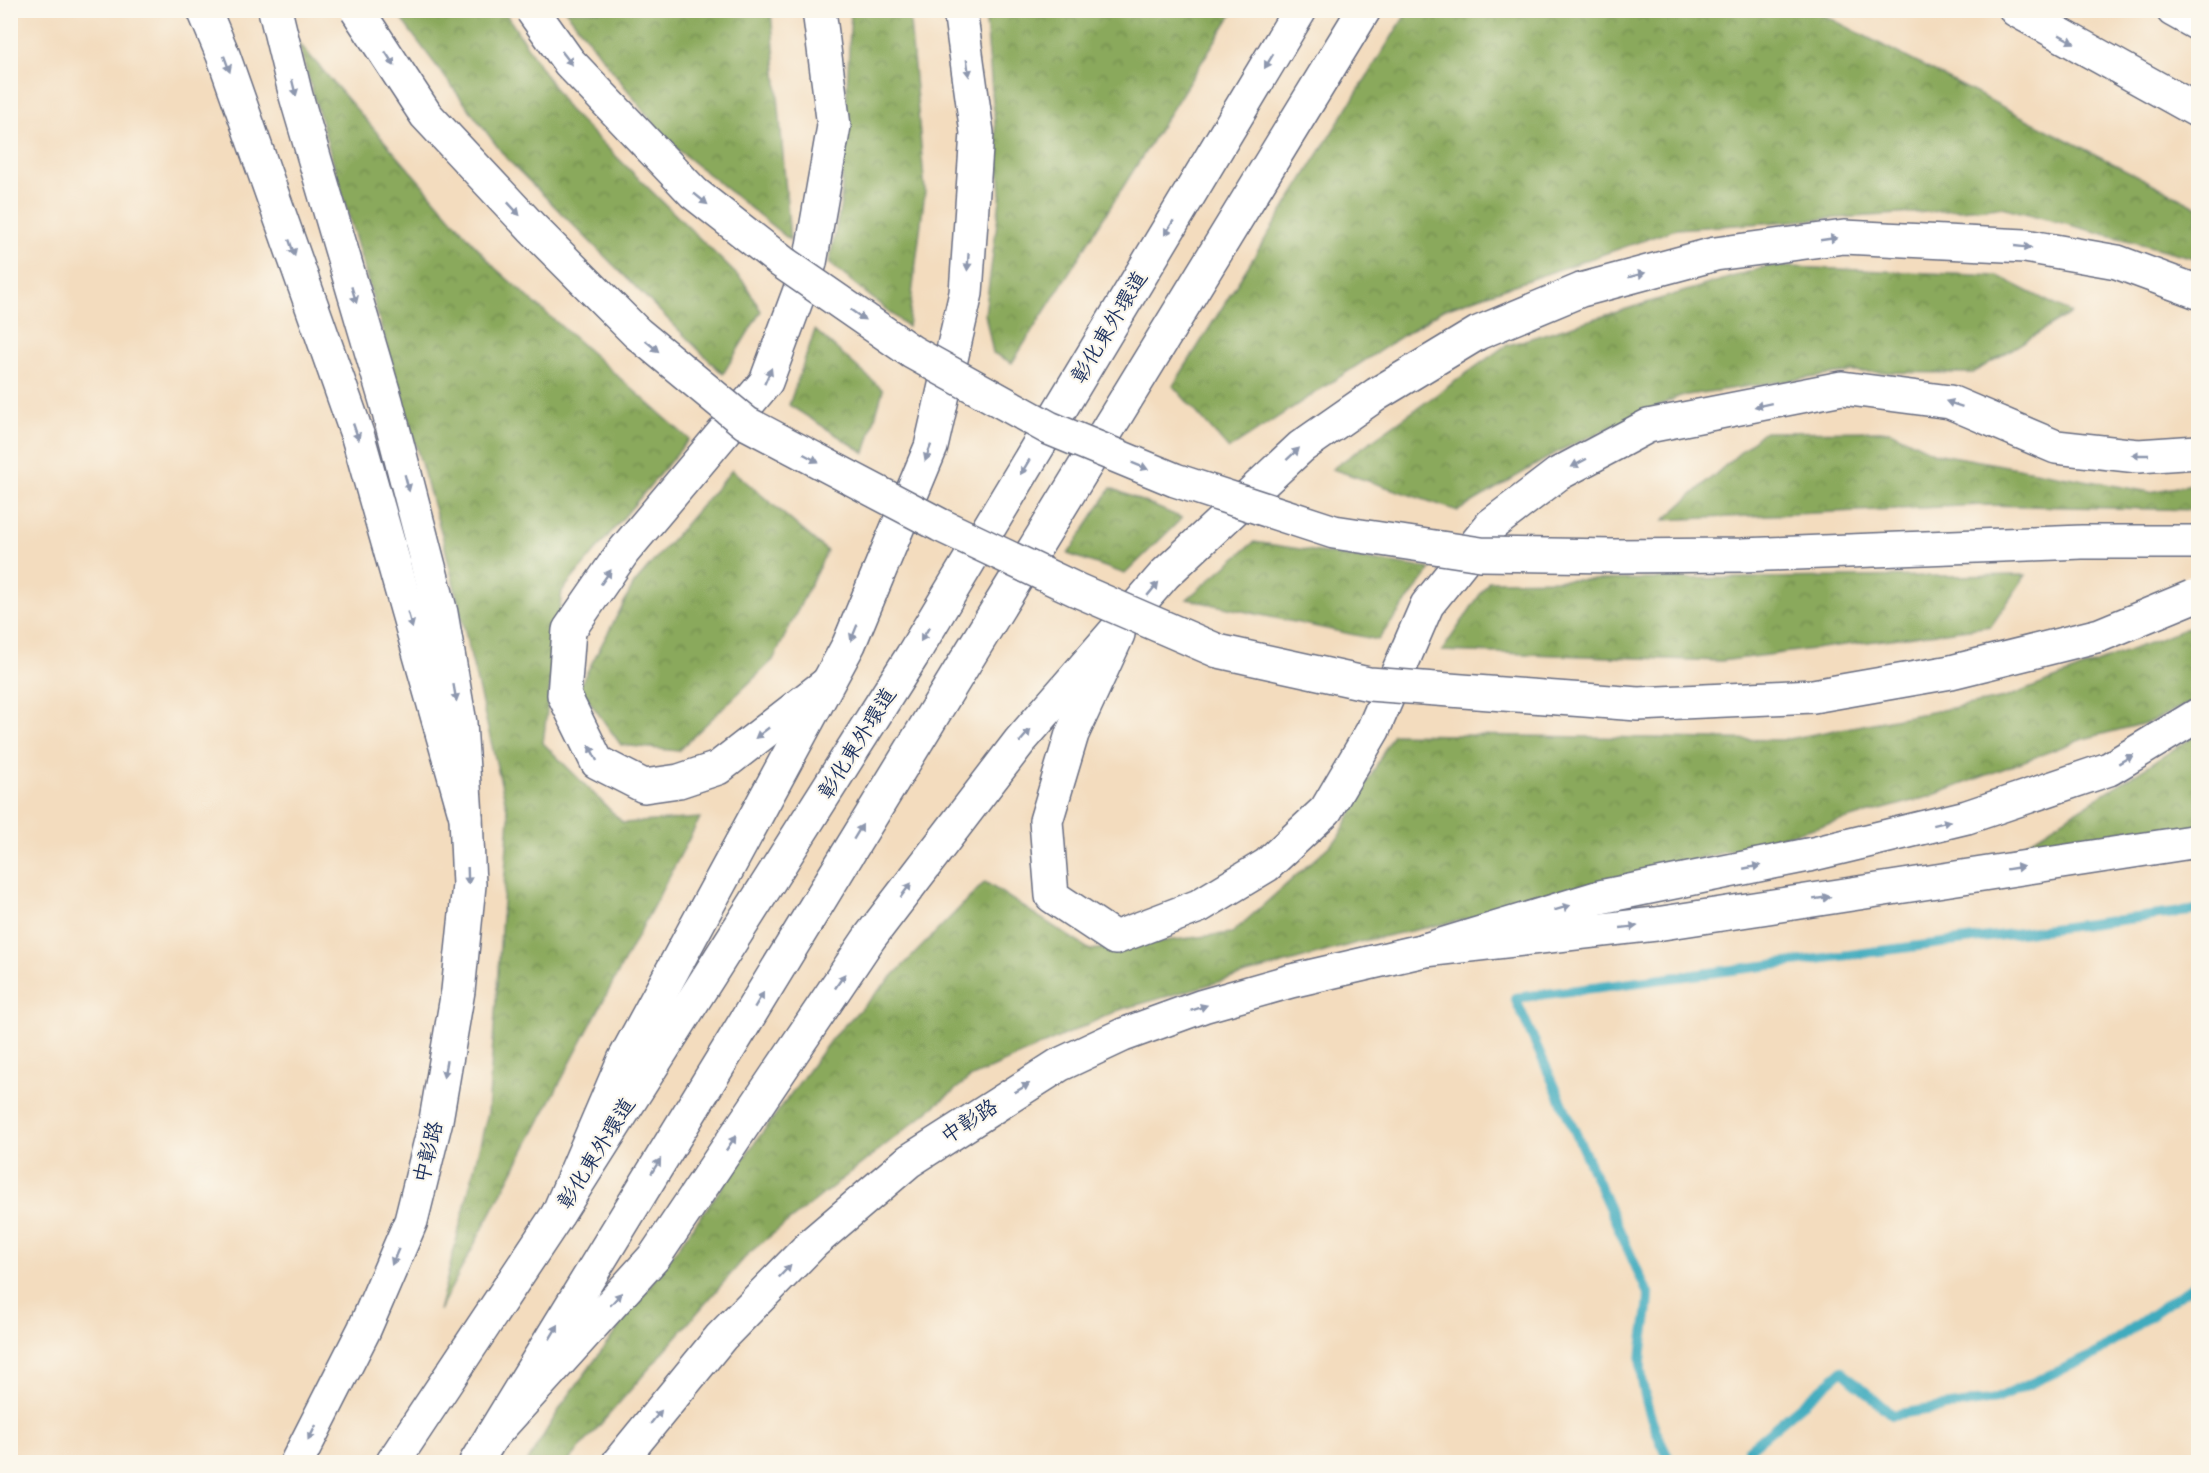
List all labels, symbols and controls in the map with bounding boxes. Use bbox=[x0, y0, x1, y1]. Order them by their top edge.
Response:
one-way arrow bbox=[2059, 34, 2076, 44]
one-way arrow bbox=[560, 50, 572, 65]
one-way arrow bbox=[384, 51, 395, 68]
one-way arrow bbox=[1264, 53, 1275, 69]
one-way arrow bbox=[222, 55, 232, 73]
one-way arrow bbox=[964, 59, 973, 78]
one-way arrow bbox=[290, 79, 300, 97]
one-way arrow bbox=[694, 192, 709, 204]
one-way arrow bbox=[507, 201, 521, 216]
one-way arrow bbox=[1163, 220, 1174, 236]
one-way arrow bbox=[1819, 234, 1838, 244]
one-way arrow bbox=[287, 239, 297, 257]
one-way arrow bbox=[2014, 242, 2033, 252]
one-way arrow bbox=[964, 253, 973, 272]
street label: 彰化東外環道 bbox=[1065, 266, 1153, 388]
one-way arrow bbox=[1628, 269, 1646, 279]
one-way arrow bbox=[350, 286, 359, 304]
one-way arrow bbox=[849, 309, 865, 321]
one-way arrow bbox=[645, 339, 660, 352]
one-way arrow bbox=[763, 367, 773, 385]
one-way arrow bbox=[1945, 399, 1963, 409]
one-way arrow bbox=[1753, 401, 1772, 410]
one-way arrow bbox=[352, 423, 362, 441]
one-way arrow bbox=[923, 444, 932, 462]
one-way arrow bbox=[1286, 447, 1301, 461]
one-way arrow bbox=[2131, 450, 2150, 460]
one-way arrow bbox=[802, 452, 820, 462]
one-way arrow bbox=[1570, 458, 1587, 468]
one-way arrow bbox=[1020, 459, 1031, 475]
one-way arrow bbox=[1131, 462, 1149, 471]
one-way arrow bbox=[403, 474, 413, 492]
one-way arrow bbox=[600, 569, 612, 585]
one-way arrow bbox=[1146, 581, 1159, 597]
one-way arrow bbox=[406, 611, 415, 629]
one-way arrow bbox=[849, 624, 858, 642]
one-way arrow bbox=[920, 626, 930, 643]
street label: 彰化東外環道 bbox=[812, 682, 902, 804]
one-way arrow bbox=[451, 684, 460, 703]
one-way arrow bbox=[755, 727, 770, 739]
one-way arrow bbox=[1018, 729, 1031, 744]
one-way arrow bbox=[588, 744, 598, 761]
one-way arrow bbox=[2118, 754, 2134, 765]
one-way arrow bbox=[1933, 818, 1951, 828]
one-way arrow bbox=[853, 824, 864, 840]
one-way arrow bbox=[1743, 862, 1762, 871]
one-way arrow bbox=[2006, 864, 2025, 873]
one-way arrow bbox=[464, 866, 473, 885]
one-way arrow bbox=[899, 883, 911, 898]
one-way arrow bbox=[1813, 894, 1832, 903]
one-way arrow bbox=[1553, 903, 1571, 912]
one-way arrow bbox=[1620, 922, 1639, 932]
one-way arrow bbox=[834, 973, 845, 989]
one-way arrow bbox=[753, 992, 764, 1008]
one-way arrow bbox=[1190, 1003, 1208, 1012]
one-way arrow bbox=[440, 1060, 449, 1079]
one-way arrow bbox=[1013, 1083, 1030, 1094]
street label: 彰化東外環道 bbox=[551, 1092, 641, 1214]
street label: 中彰路 bbox=[935, 1092, 1003, 1150]
street label: 中彰路 bbox=[407, 1118, 449, 1186]
one-way arrow bbox=[725, 1135, 737, 1151]
one-way arrow bbox=[651, 1158, 662, 1174]
one-way arrow bbox=[390, 1248, 399, 1266]
one-way arrow bbox=[778, 1265, 792, 1279]
one-way arrow bbox=[609, 1292, 622, 1307]
one-way arrow bbox=[549, 1324, 560, 1340]
one-way arrow bbox=[649, 1410, 662, 1425]
one-way arrow bbox=[307, 1425, 317, 1442]

